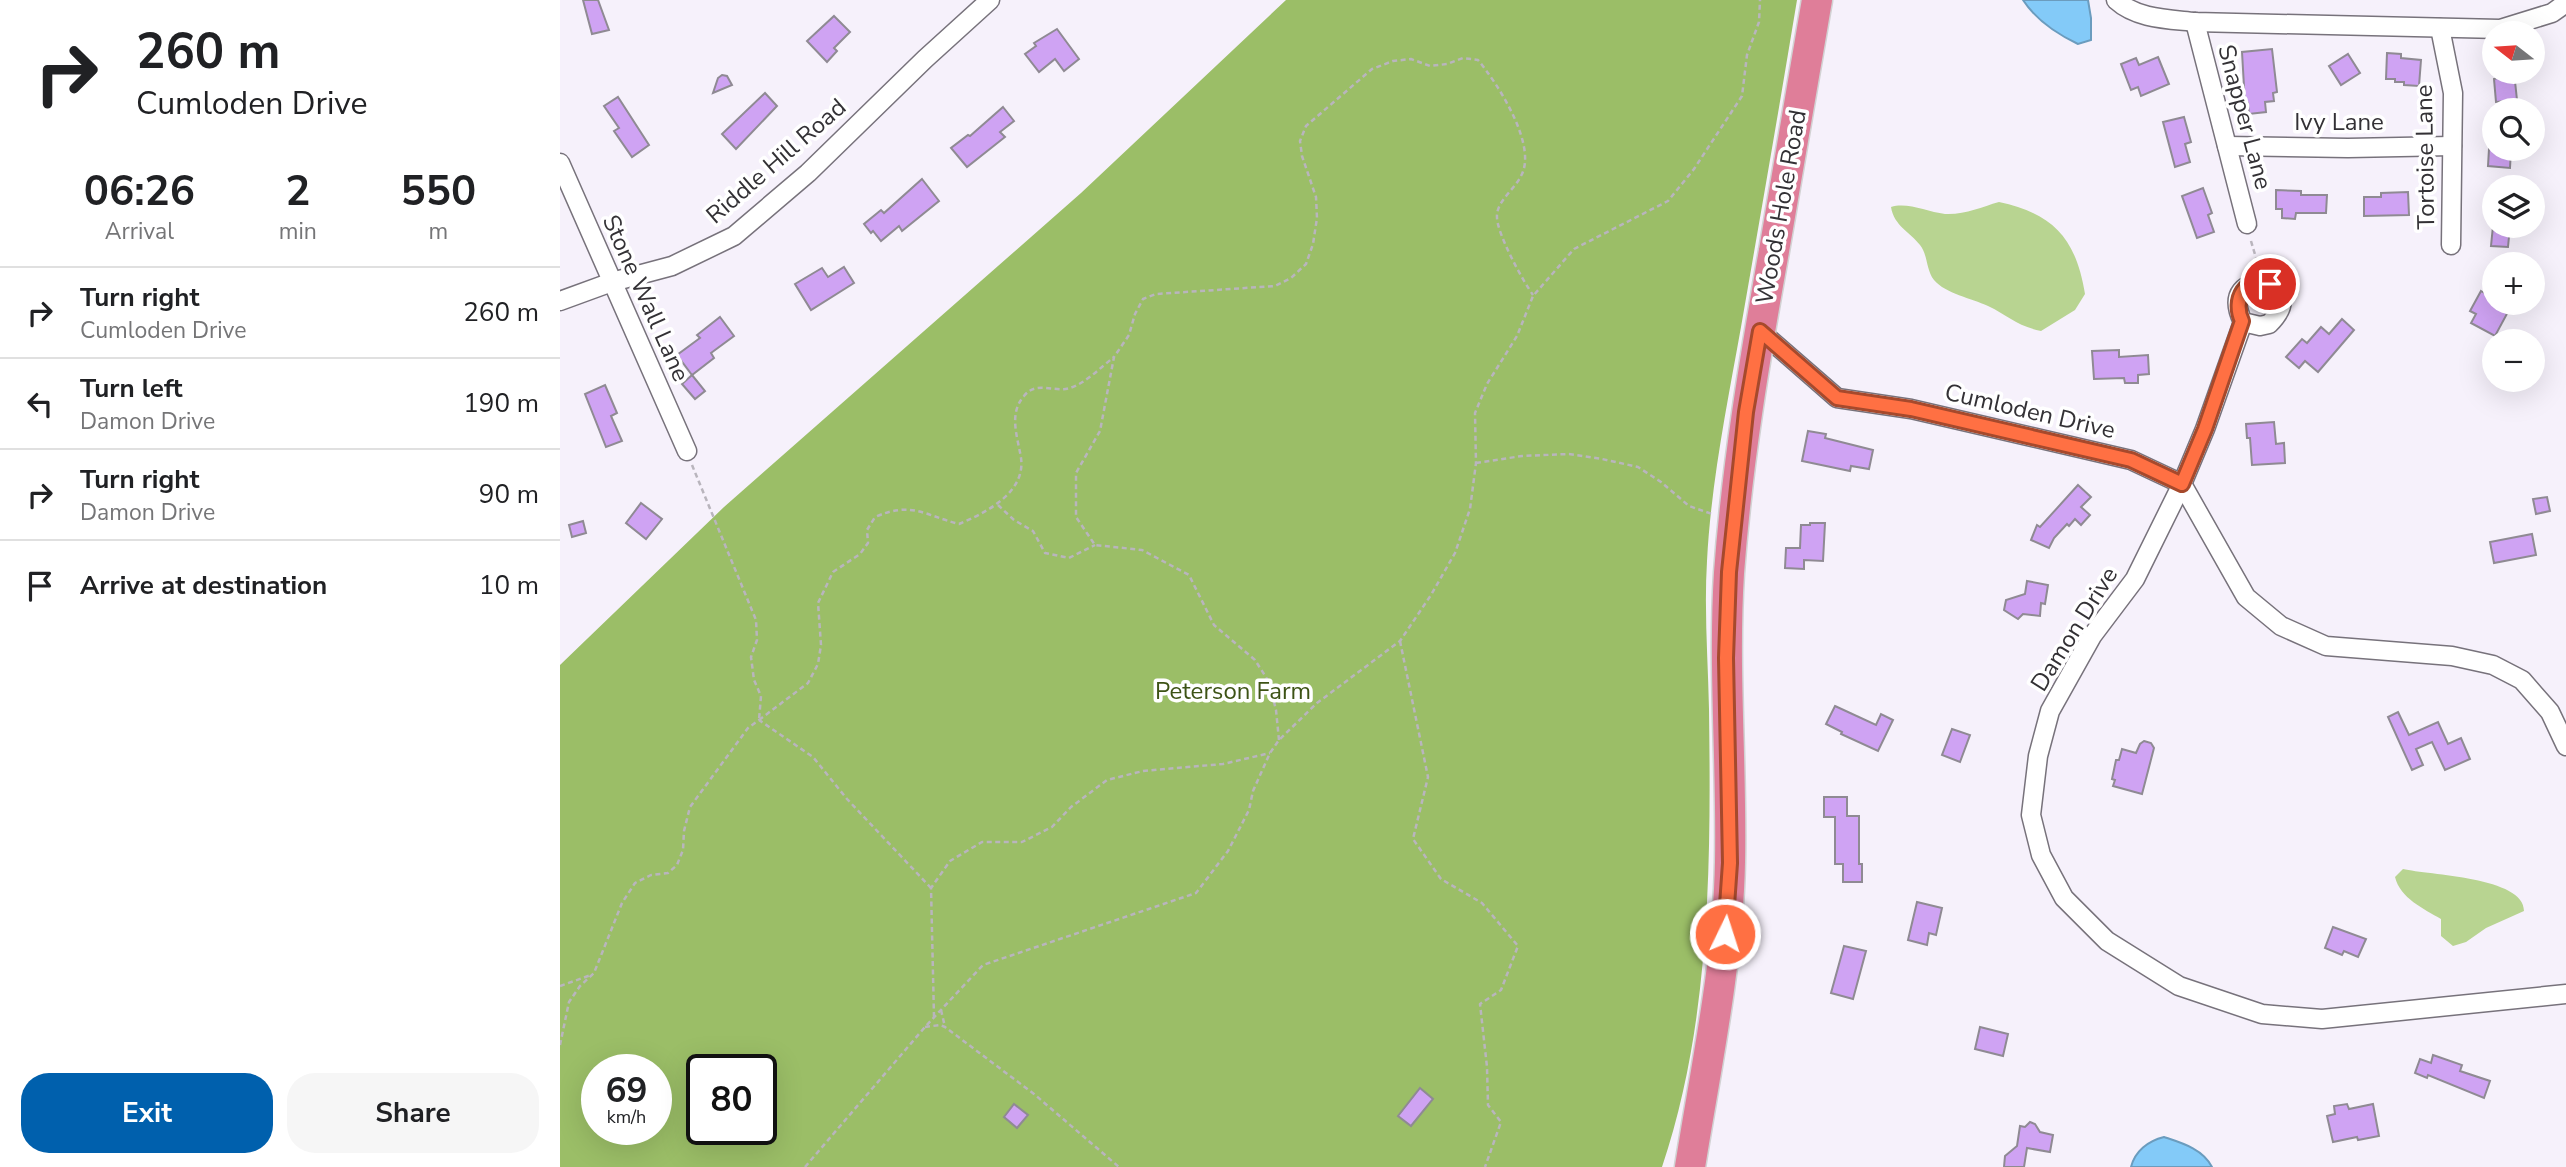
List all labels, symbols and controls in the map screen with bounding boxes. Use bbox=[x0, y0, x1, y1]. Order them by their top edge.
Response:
text: 260 m bbox=[136, 18, 280, 85]
north arrow bbox=[2482, 21, 2544, 84]
map controls bbox=[2482, 21, 2545, 392]
icon: right bbox=[21, 28, 112, 119]
street label: Snapper Lane bbox=[2210, 41, 2280, 193]
text: Cumloden Drive bbox=[136, 82, 368, 125]
street label: Tortoise Lane bbox=[2408, 84, 2442, 230]
street label: Riddle Hill Road bbox=[699, 91, 853, 231]
button: search bbox=[2482, 98, 2545, 161]
street label: Ivy Lane bbox=[2294, 106, 2384, 138]
street label: Woods Hole Road bbox=[1748, 107, 1814, 307]
text: 06:26 bbox=[84, 163, 195, 220]
text: 2 bbox=[285, 163, 310, 220]
text: 550 bbox=[401, 163, 476, 220]
button: layers bbox=[2482, 175, 2545, 238]
street label: Stone Wall Lane bbox=[595, 210, 697, 386]
text: Arrival bbox=[105, 216, 174, 247]
text: min bbox=[279, 216, 317, 247]
text: m bbox=[429, 216, 448, 247]
button: + bbox=[2482, 252, 2545, 315]
pin bbox=[2240, 254, 2300, 314]
icon: arrive bbox=[2251, 265, 2289, 303]
text: Turn right bbox=[80, 280, 199, 315]
icon: right bbox=[21, 294, 59, 332]
text: 260 m bbox=[463, 295, 539, 330]
text: Cumloden Drive bbox=[80, 315, 246, 346]
button: − bbox=[2482, 329, 2545, 392]
text: Turn left bbox=[80, 371, 183, 406]
street label: Cumloden Drive bbox=[1942, 376, 2118, 446]
icon: left bbox=[21, 385, 59, 423]
text: 190 m bbox=[463, 386, 539, 421]
text: Damon Drive bbox=[80, 406, 215, 437]
text: Turn right bbox=[80, 462, 199, 497]
icon: right bbox=[21, 476, 59, 514]
text: 90 m bbox=[479, 477, 539, 512]
text: Damon Drive bbox=[80, 497, 215, 528]
street label: Damon Drive bbox=[2023, 561, 2125, 697]
icon: arrive bbox=[21, 567, 59, 605]
text: Arrive at destination bbox=[80, 568, 327, 603]
text: 10 m bbox=[479, 568, 539, 603]
park label: Peterson Farm bbox=[1155, 675, 1311, 707]
position arrow bbox=[1688, 897, 1762, 971]
speed limit sign: 80 bbox=[686, 1054, 777, 1145]
text: 69 bbox=[605, 1067, 648, 1114]
button: Exit bbox=[21, 1073, 273, 1153]
button: Share bbox=[287, 1073, 539, 1153]
text: km/h bbox=[607, 1105, 646, 1129]

